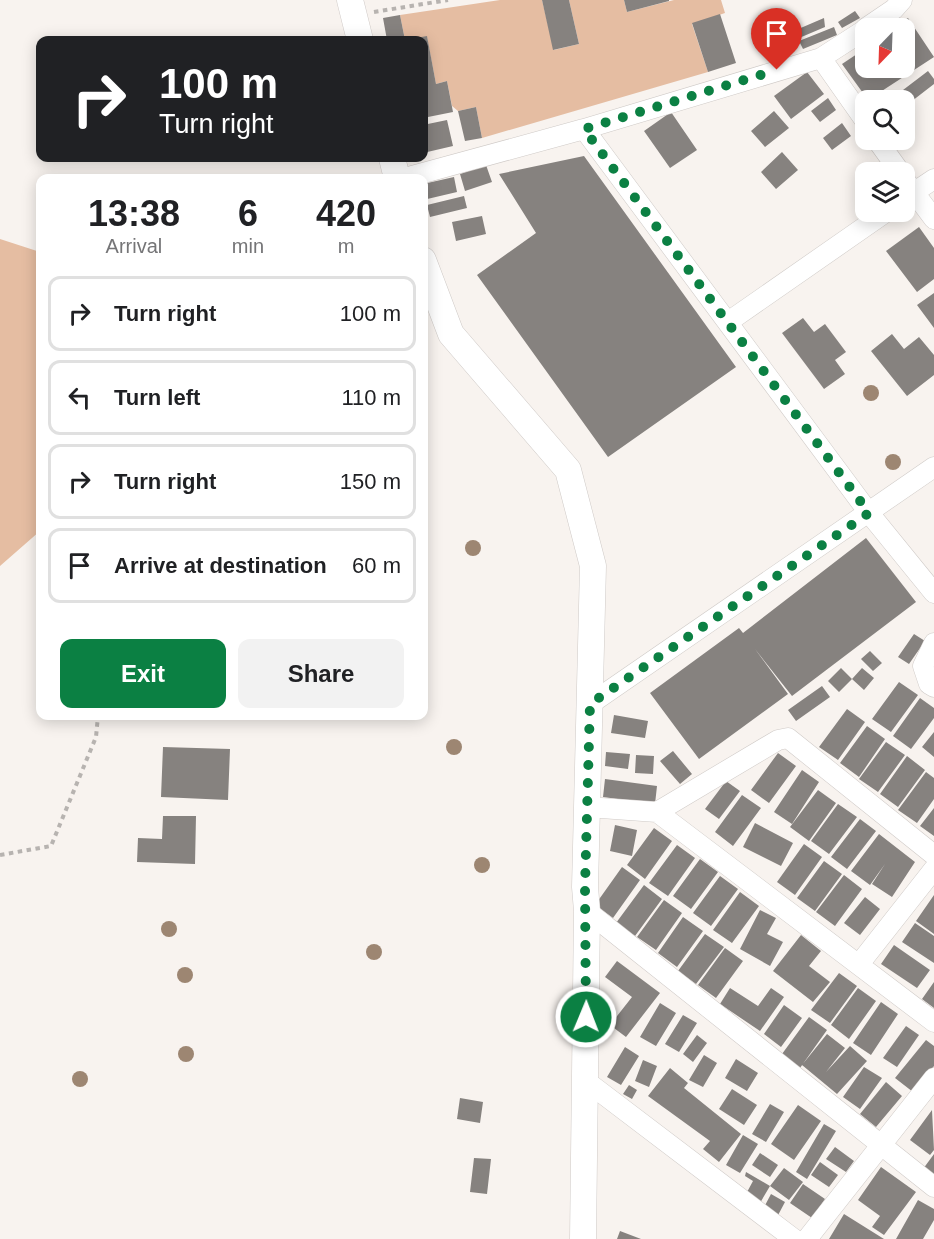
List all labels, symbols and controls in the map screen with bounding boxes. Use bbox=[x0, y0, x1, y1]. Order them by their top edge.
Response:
pin bbox=[751, 8, 802, 70]
icon: arrive bbox=[760, 17, 793, 50]
north arrow bbox=[855, 18, 915, 78]
map controls bbox=[855, 18, 915, 222]
icon: right bbox=[60, 60, 138, 138]
text: 100 m bbox=[159, 60, 278, 107]
button: search bbox=[855, 90, 915, 150]
text: Turn right bbox=[159, 109, 274, 139]
button: layers bbox=[855, 162, 915, 222]
text: 13:38 bbox=[88, 193, 180, 234]
text: 6 bbox=[238, 193, 258, 234]
text: 420 bbox=[316, 193, 376, 234]
text: Arrival bbox=[106, 235, 162, 257]
text: min bbox=[232, 235, 264, 257]
text: m bbox=[338, 235, 354, 257]
icon: right bbox=[63, 297, 96, 330]
text: Turn right bbox=[114, 301, 216, 326]
text: 100 m bbox=[340, 301, 401, 326]
icon: left bbox=[63, 381, 96, 414]
text: Turn left bbox=[114, 385, 200, 410]
text: 110 m bbox=[341, 385, 401, 410]
icon: right bbox=[63, 465, 96, 498]
text: Turn right bbox=[114, 469, 216, 494]
text: 150 m bbox=[340, 469, 401, 494]
icon: arrive bbox=[63, 549, 96, 582]
text: Arrive at destination bbox=[114, 553, 327, 578]
text: 60 m bbox=[352, 553, 401, 578]
button: Exit bbox=[60, 639, 226, 708]
button: Share bbox=[238, 639, 404, 708]
position arrow bbox=[554, 985, 618, 1049]

